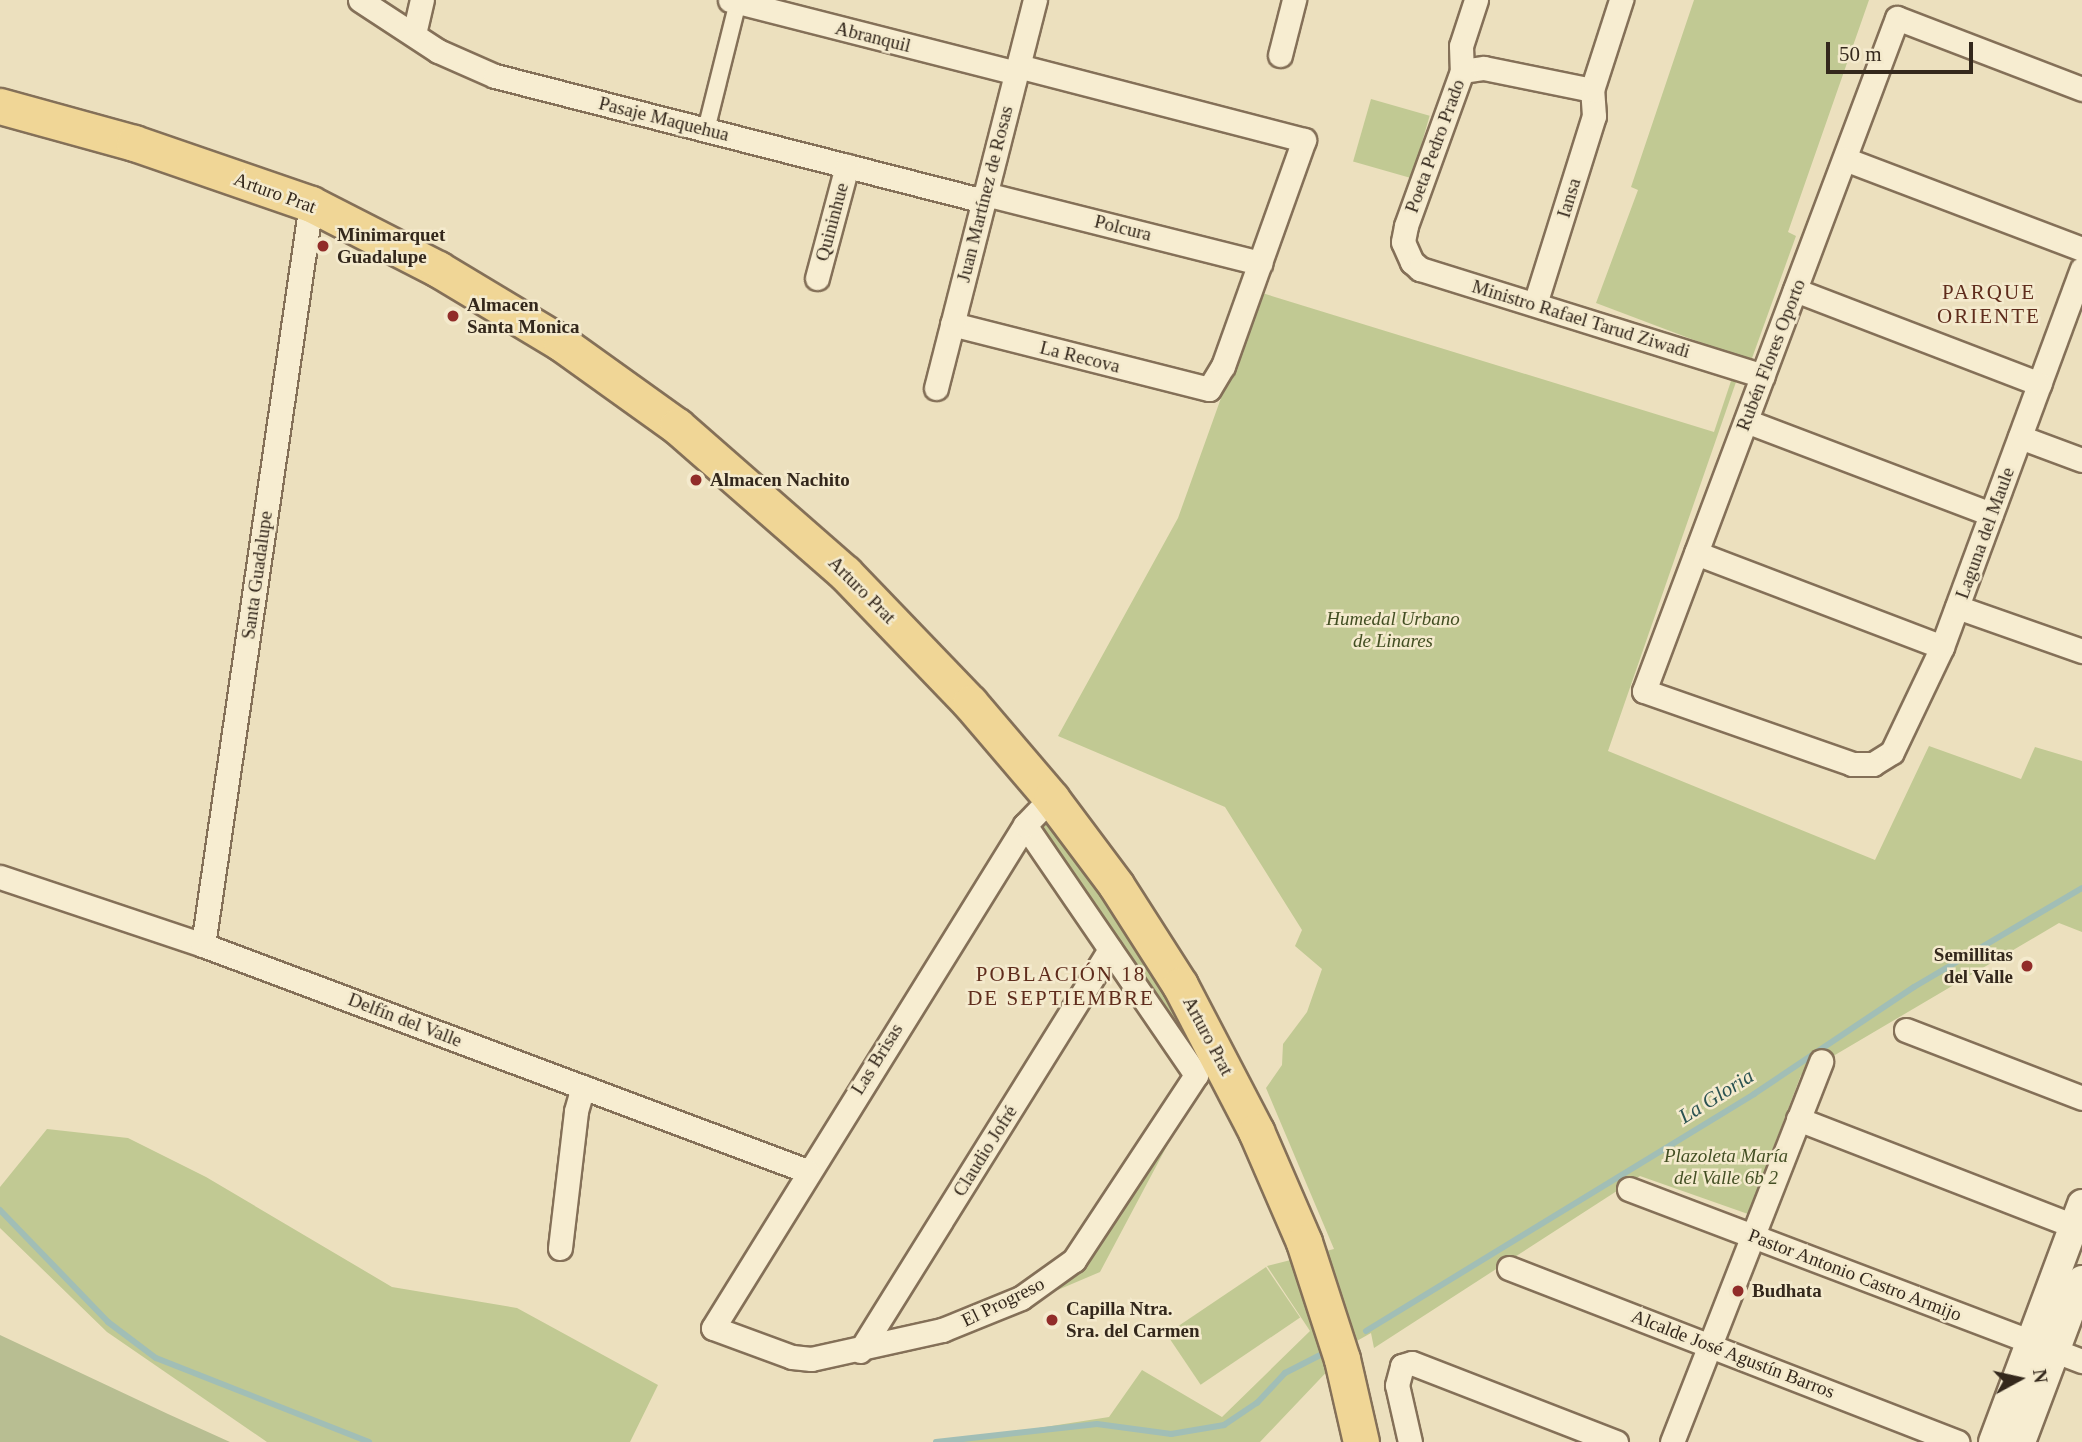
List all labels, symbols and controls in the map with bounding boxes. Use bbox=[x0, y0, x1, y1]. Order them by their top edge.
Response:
street label: Abranquil bbox=[833, 17, 913, 57]
scale bar bbox=[1830, 28, 1977, 72]
text: 50 m bbox=[1839, 42, 1882, 66]
street label: Poeta Pedro Prado bbox=[1400, 76, 1470, 216]
street label: Pasaje Maquehua bbox=[596, 92, 732, 146]
street label: Juan Martínez de Rosas bbox=[952, 103, 1018, 285]
street label: Arturo Prat bbox=[231, 168, 319, 218]
street label: Iansa bbox=[1552, 175, 1586, 221]
street label: Quininhue bbox=[811, 180, 853, 264]
street label: Polcura bbox=[1092, 210, 1154, 246]
place label: Minimarquet Guadalupe bbox=[337, 224, 445, 268]
marker: Minimarquet Guadalupe bbox=[315, 238, 331, 254]
street label: Ministro Rafael Tarud Ziwadi bbox=[1469, 275, 1693, 363]
street label: Rubén Flores Oporto bbox=[1732, 276, 1810, 434]
district label: PARQUE ORIENTE bbox=[1938, 279, 2040, 329]
place label: Almacen Santa Monica bbox=[467, 294, 579, 338]
marker: Almacen Santa Monica bbox=[445, 308, 461, 324]
street label: La Recova bbox=[1038, 336, 1122, 378]
street label: Laguna del Maule bbox=[1951, 464, 2019, 602]
place label: Almacen Nachito bbox=[710, 469, 850, 491]
marker: Almacen Nachito bbox=[688, 472, 704, 488]
street label: Santa Guadalupe bbox=[237, 509, 277, 641]
street label: Arturo Prat bbox=[824, 552, 900, 628]
park label: Humedal Urbano de Linares bbox=[1326, 608, 1460, 652]
place label: Semillitas del Valle bbox=[1934, 944, 2013, 988]
marker: Semillitas del Valle bbox=[2019, 958, 2035, 974]
district label: POBLACIÓN 18 DE SEPTIEMBRE bbox=[969, 961, 1153, 1011]
street label: Delfín del Valle bbox=[345, 988, 465, 1052]
street label: Arturo Prat bbox=[1178, 993, 1238, 1079]
street label: Las Brisas bbox=[846, 1019, 908, 1099]
water label: La Gloria bbox=[1674, 1063, 1758, 1129]
street label: Claudio Jofré bbox=[948, 1101, 1022, 1201]
park label: Plazoleta María del Valle 6b 2 bbox=[1664, 1145, 1788, 1189]
street label: Pastor Antonio Castro Armijo bbox=[1744, 1223, 1966, 1327]
street label: El Progreso bbox=[958, 1272, 1048, 1332]
place label: Budhata bbox=[1752, 1280, 1822, 1302]
marker: Budhata bbox=[1730, 1283, 1746, 1299]
place label: Capilla Ntra. Sra. del Carmen bbox=[1066, 1298, 1200, 1342]
street label: Alcalde José Agustín Barros bbox=[1628, 1304, 1838, 1404]
marker: Capilla Ntra. Sra. del Carmen bbox=[1044, 1312, 1060, 1328]
north arrow bbox=[1984, 1344, 2054, 1414]
text: N bbox=[2029, 1368, 2052, 1384]

